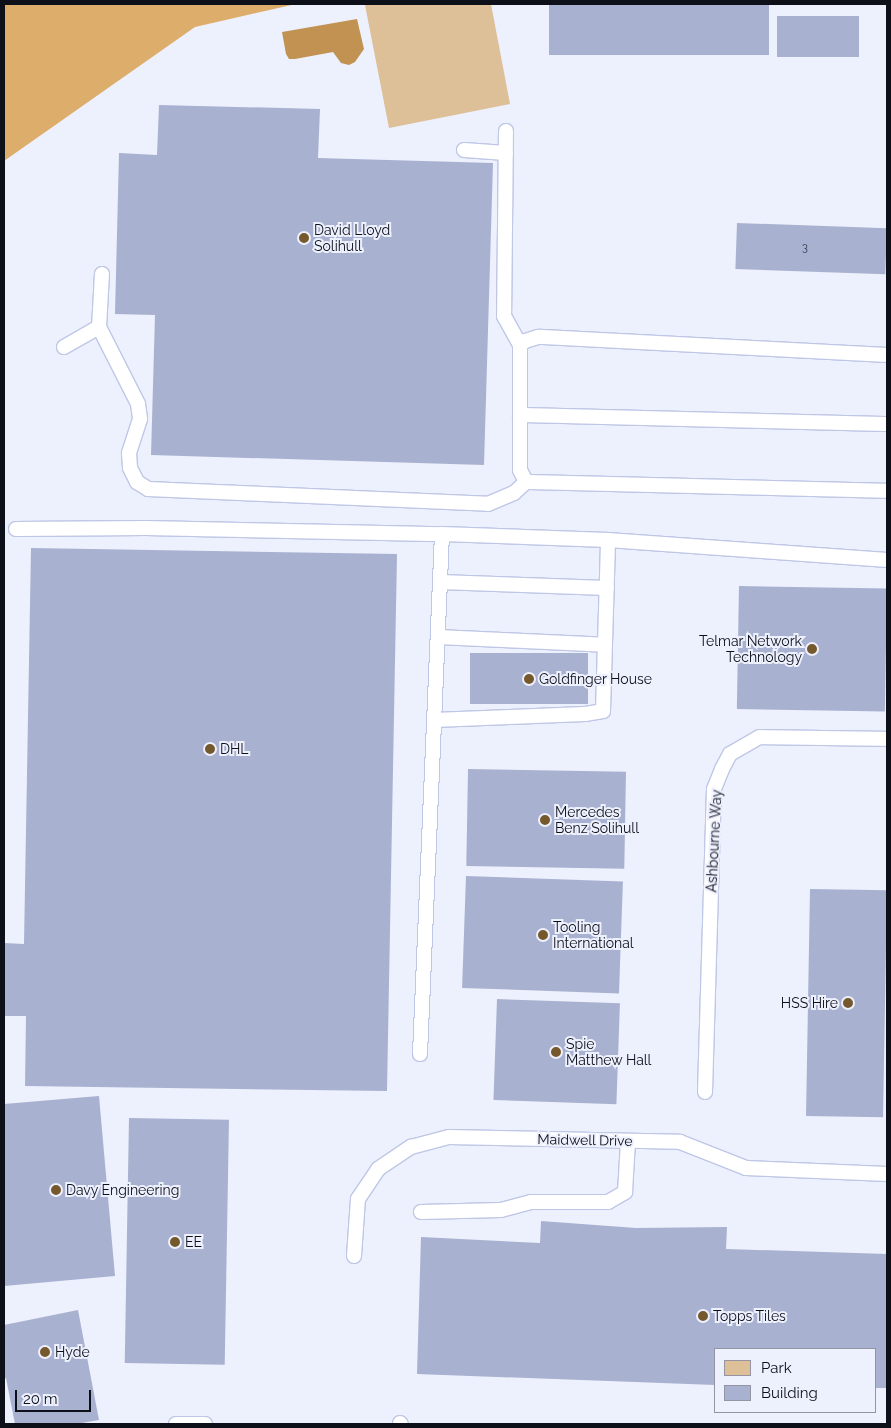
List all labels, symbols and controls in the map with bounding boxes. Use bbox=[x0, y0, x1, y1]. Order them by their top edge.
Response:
place label: David Lloyd Solihull bbox=[314, 222, 390, 254]
marker: David Lloyd Solihull bbox=[298, 232, 310, 244]
house number: 3 bbox=[802, 241, 808, 255]
place label: Telmar Network Technology bbox=[699, 633, 802, 666]
marker: Telmar Network Technology bbox=[806, 643, 818, 655]
place label: Goldfinger House bbox=[539, 671, 652, 687]
marker: Goldfinger House bbox=[523, 673, 535, 685]
place label: DHL bbox=[220, 741, 249, 757]
marker: DHL bbox=[204, 743, 216, 755]
street label: Ashbourne Way bbox=[703, 789, 725, 893]
place label: Mercedes Benz Solihull bbox=[555, 804, 639, 836]
marker: Mercedes Benz Solihull bbox=[539, 814, 551, 826]
place label: Tooling International bbox=[553, 919, 634, 952]
marker: Tooling International bbox=[537, 929, 549, 941]
place label: HSS Hire bbox=[781, 995, 838, 1011]
marker: HSS Hire bbox=[842, 997, 854, 1009]
place label: Spie Matthew Hall bbox=[566, 1036, 652, 1068]
marker: Spie Matthew Hall bbox=[550, 1046, 562, 1058]
street label: Maidwell Drive bbox=[537, 1131, 633, 1149]
place label: Davy Engineering bbox=[66, 1182, 180, 1198]
marker: Davy Engineering bbox=[50, 1184, 62, 1196]
place label: EE bbox=[185, 1234, 202, 1250]
marker: EE bbox=[169, 1236, 181, 1248]
place label: Topps Tiles bbox=[713, 1308, 786, 1324]
marker: Topps Tiles bbox=[697, 1310, 709, 1322]
place label: Hyde bbox=[55, 1344, 90, 1360]
marker: Hyde bbox=[39, 1346, 51, 1358]
legend bbox=[714, 1348, 876, 1413]
text: Park bbox=[761, 1359, 792, 1377]
scale bar bbox=[18, 1380, 94, 1412]
text: Building bbox=[761, 1384, 818, 1402]
text: 20 m bbox=[23, 1390, 58, 1408]

